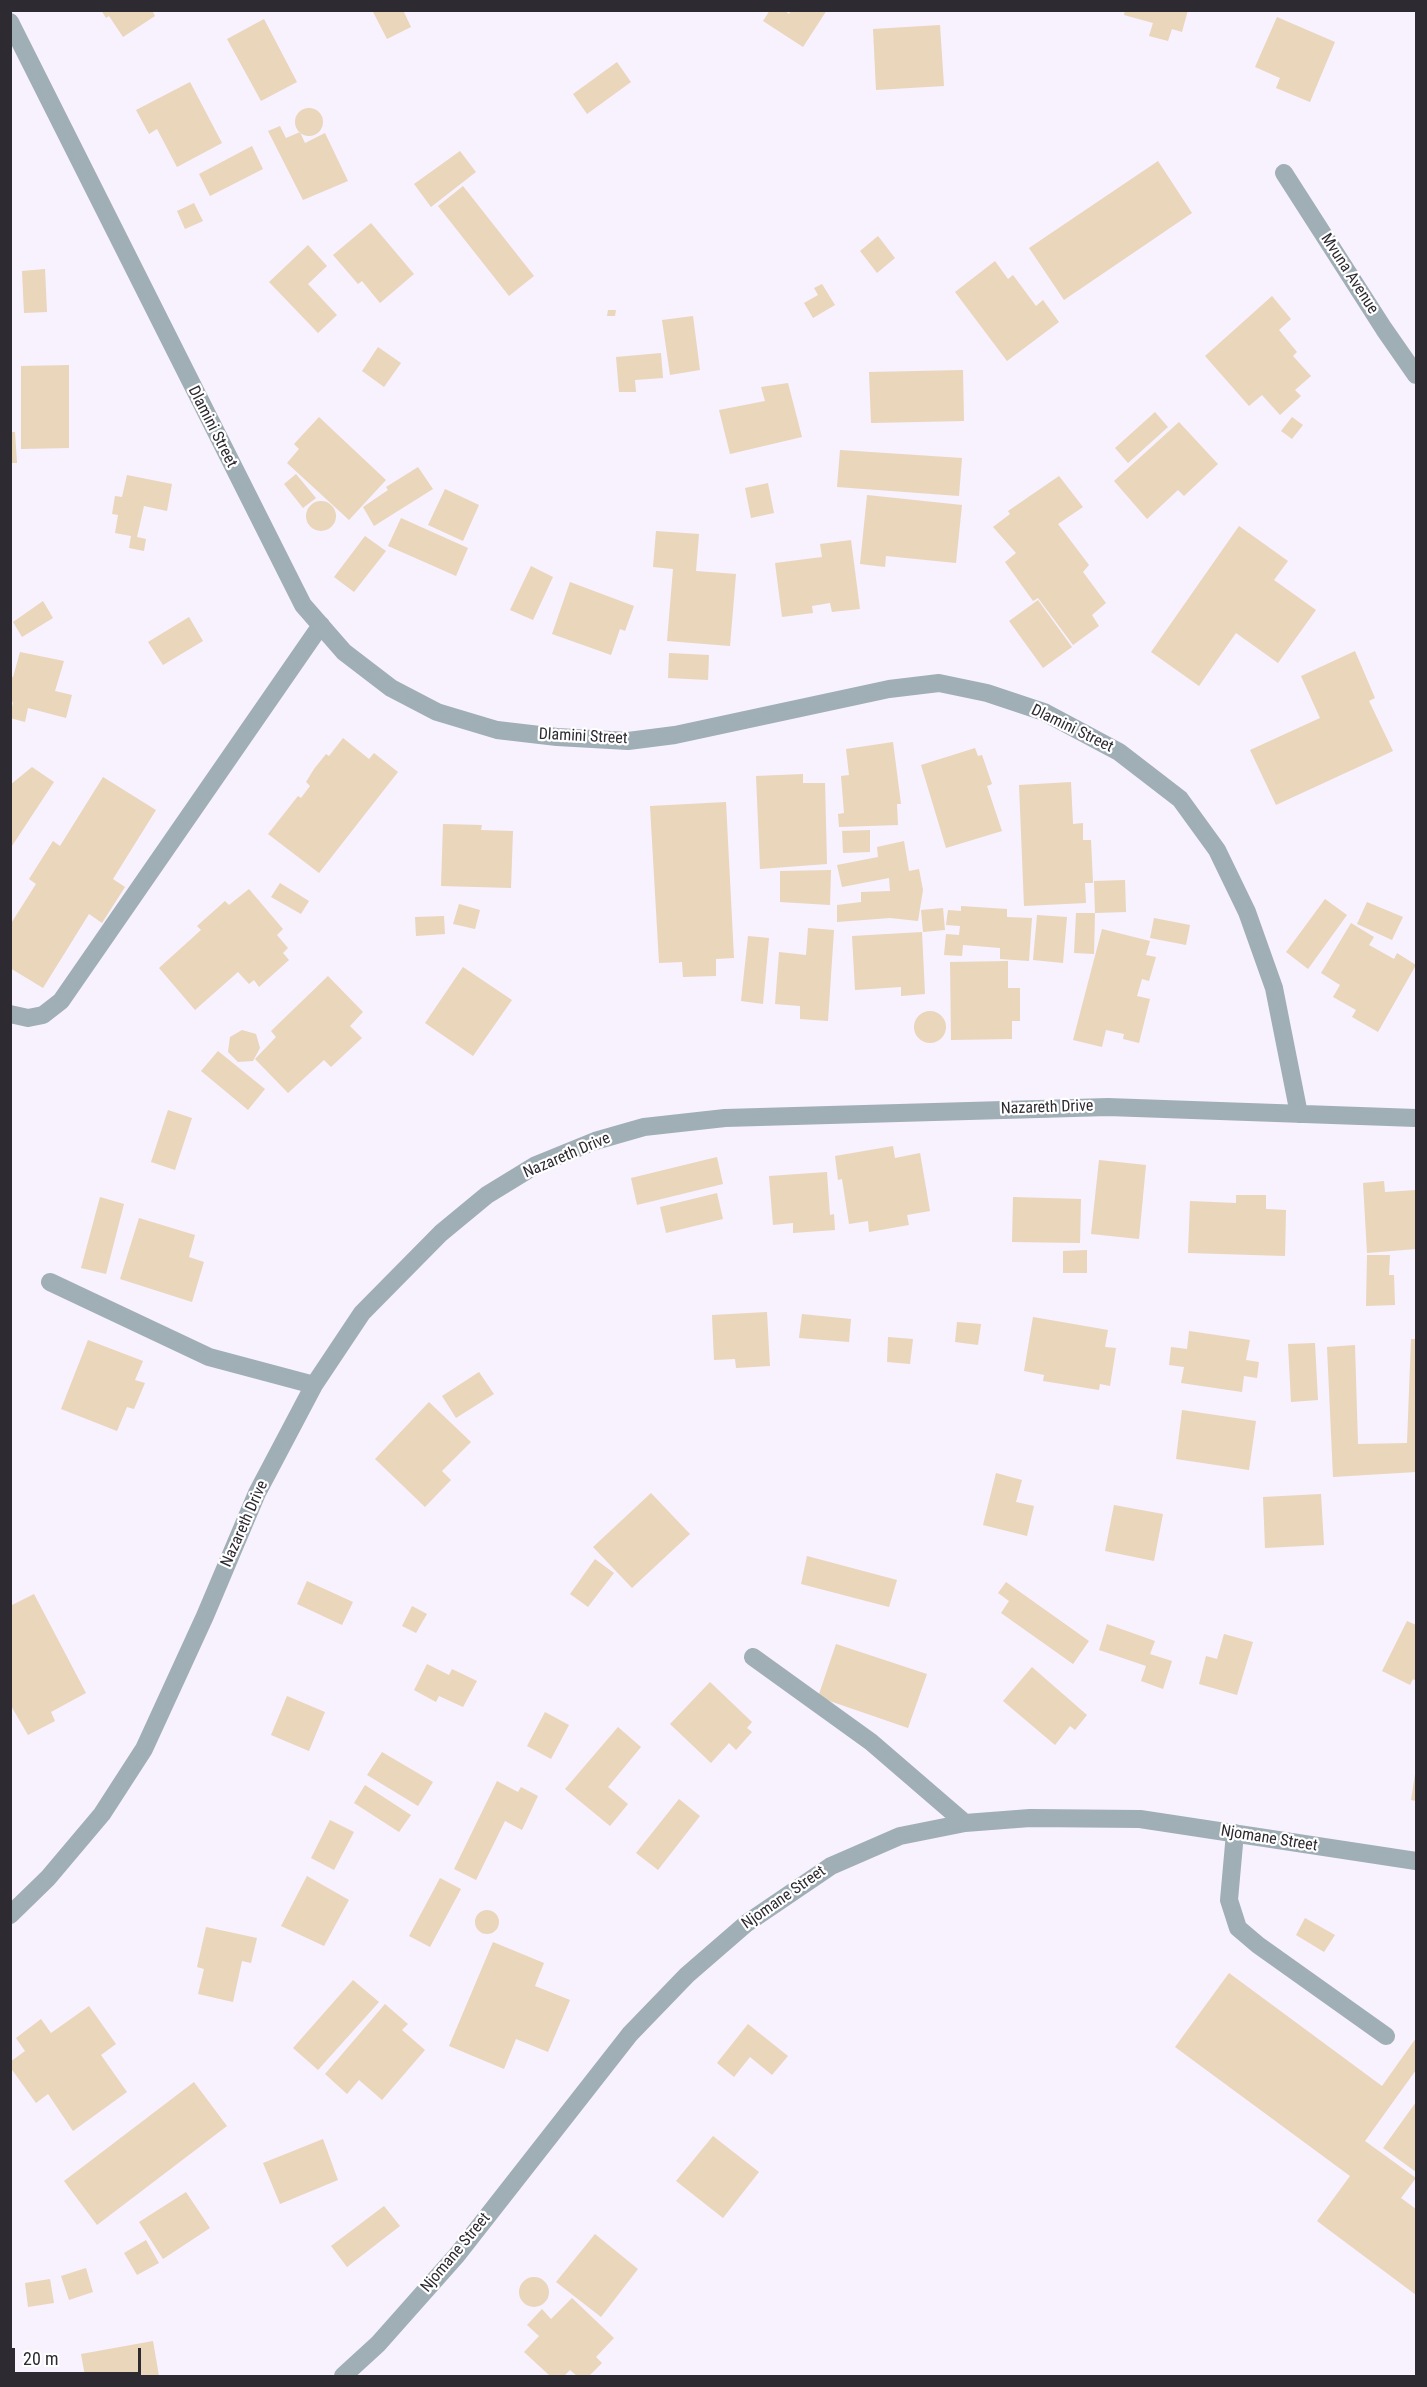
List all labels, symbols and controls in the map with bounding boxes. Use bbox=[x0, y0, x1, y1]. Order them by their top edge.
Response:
street label: Mvuna Avenue bbox=[1316, 230, 1382, 318]
street label: Dlamini Street bbox=[183, 383, 241, 471]
street label: Dlamini Street bbox=[1028, 701, 1116, 757]
street label: Dlamini Street bbox=[538, 725, 628, 749]
street label: Nazareth Drive bbox=[1000, 1097, 1094, 1119]
street label: Nazareth Drive bbox=[521, 1129, 613, 1183]
street label: Nazareth Drive bbox=[217, 1478, 273, 1570]
street label: Njomane Street bbox=[1219, 1822, 1319, 1856]
street label: Njomane Street bbox=[738, 1862, 830, 1934]
street label: Njomane Street bbox=[417, 2209, 495, 2297]
scale bar bbox=[15, 2336, 144, 2374]
text: 20 m bbox=[23, 2348, 58, 2369]

